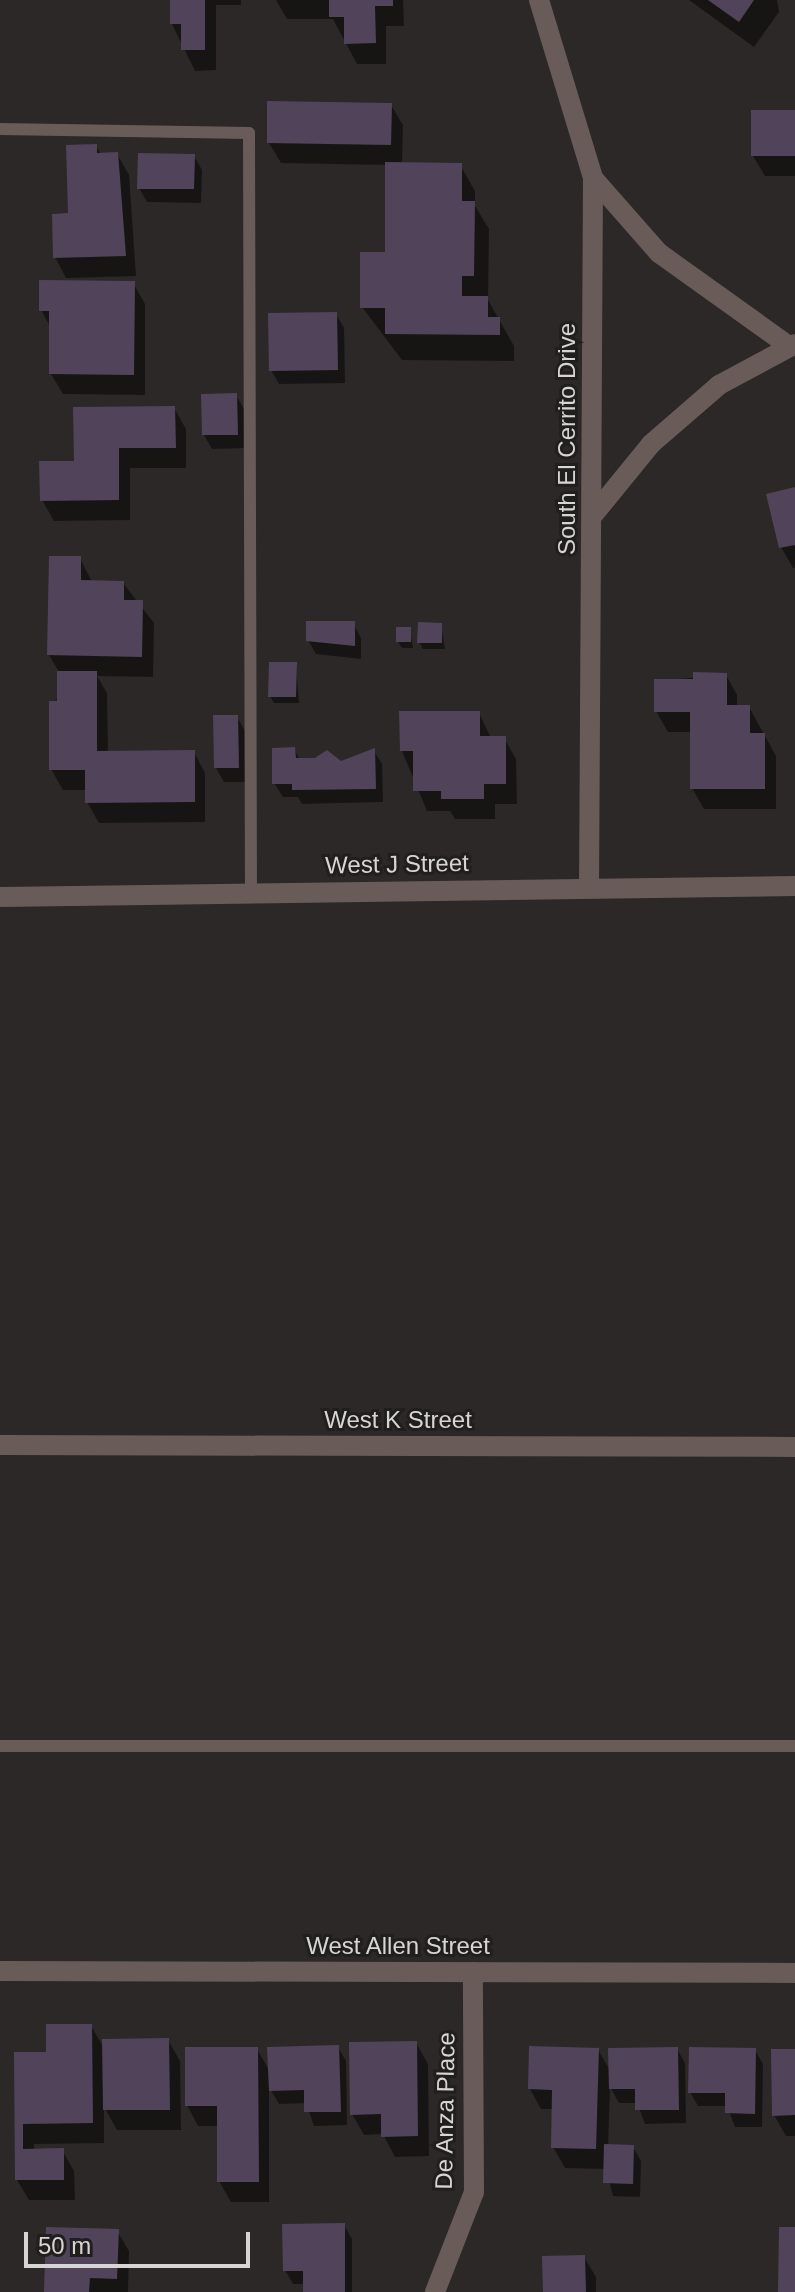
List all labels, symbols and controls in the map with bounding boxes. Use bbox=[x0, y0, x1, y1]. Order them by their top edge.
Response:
street label: South El Cerrito Drive bbox=[553, 323, 581, 555]
street label: West J Street bbox=[325, 848, 469, 880]
street label: West K Street bbox=[324, 1406, 472, 1434]
street label: West Allen Street bbox=[306, 1932, 490, 1960]
street label: De Anza Place bbox=[429, 2031, 461, 2191]
scale bar bbox=[28, 2216, 254, 2266]
text: 50 m bbox=[38, 2232, 91, 2259]

